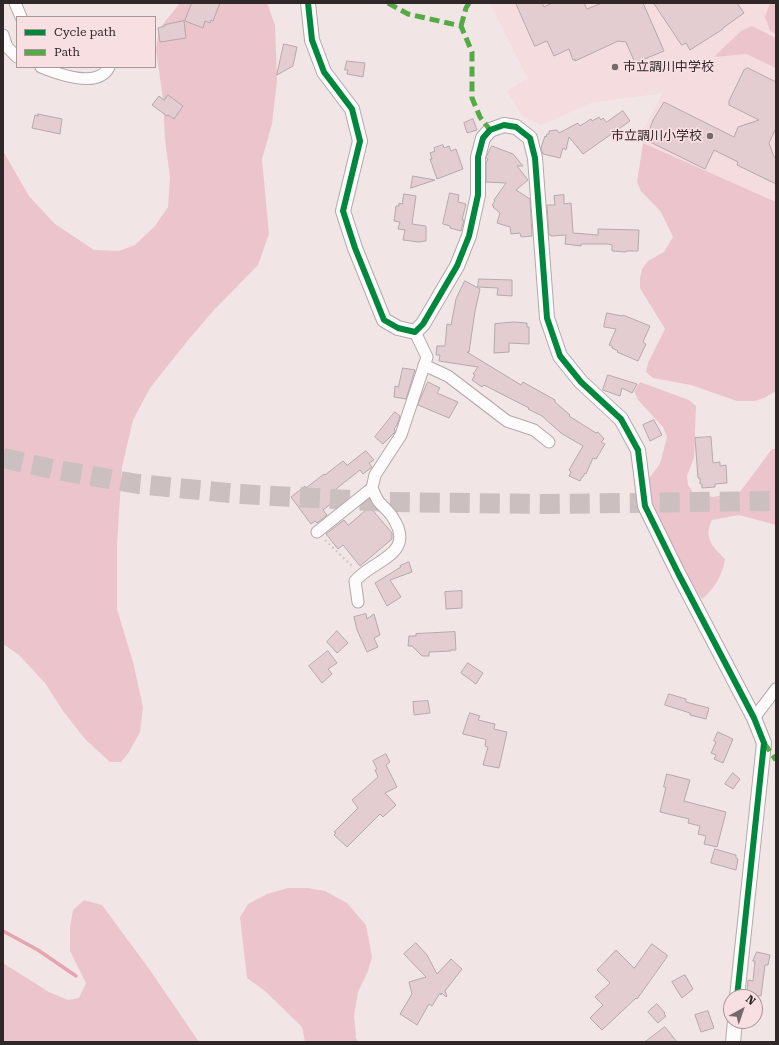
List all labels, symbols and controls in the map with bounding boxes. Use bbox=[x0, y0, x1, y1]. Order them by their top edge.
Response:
legend bbox=[16, 16, 156, 68]
text: Cycle path bbox=[54, 25, 116, 39]
text: Path bbox=[54, 45, 80, 59]
place label: 市立調川中学校 bbox=[623, 59, 714, 75]
marker: 市立調川中学校 bbox=[610, 62, 620, 72]
place label: 市立調川小学校 bbox=[611, 128, 702, 144]
marker: 市立調川小学校 bbox=[705, 131, 715, 141]
north arrow bbox=[723, 989, 763, 1029]
text: N bbox=[743, 992, 758, 1008]

